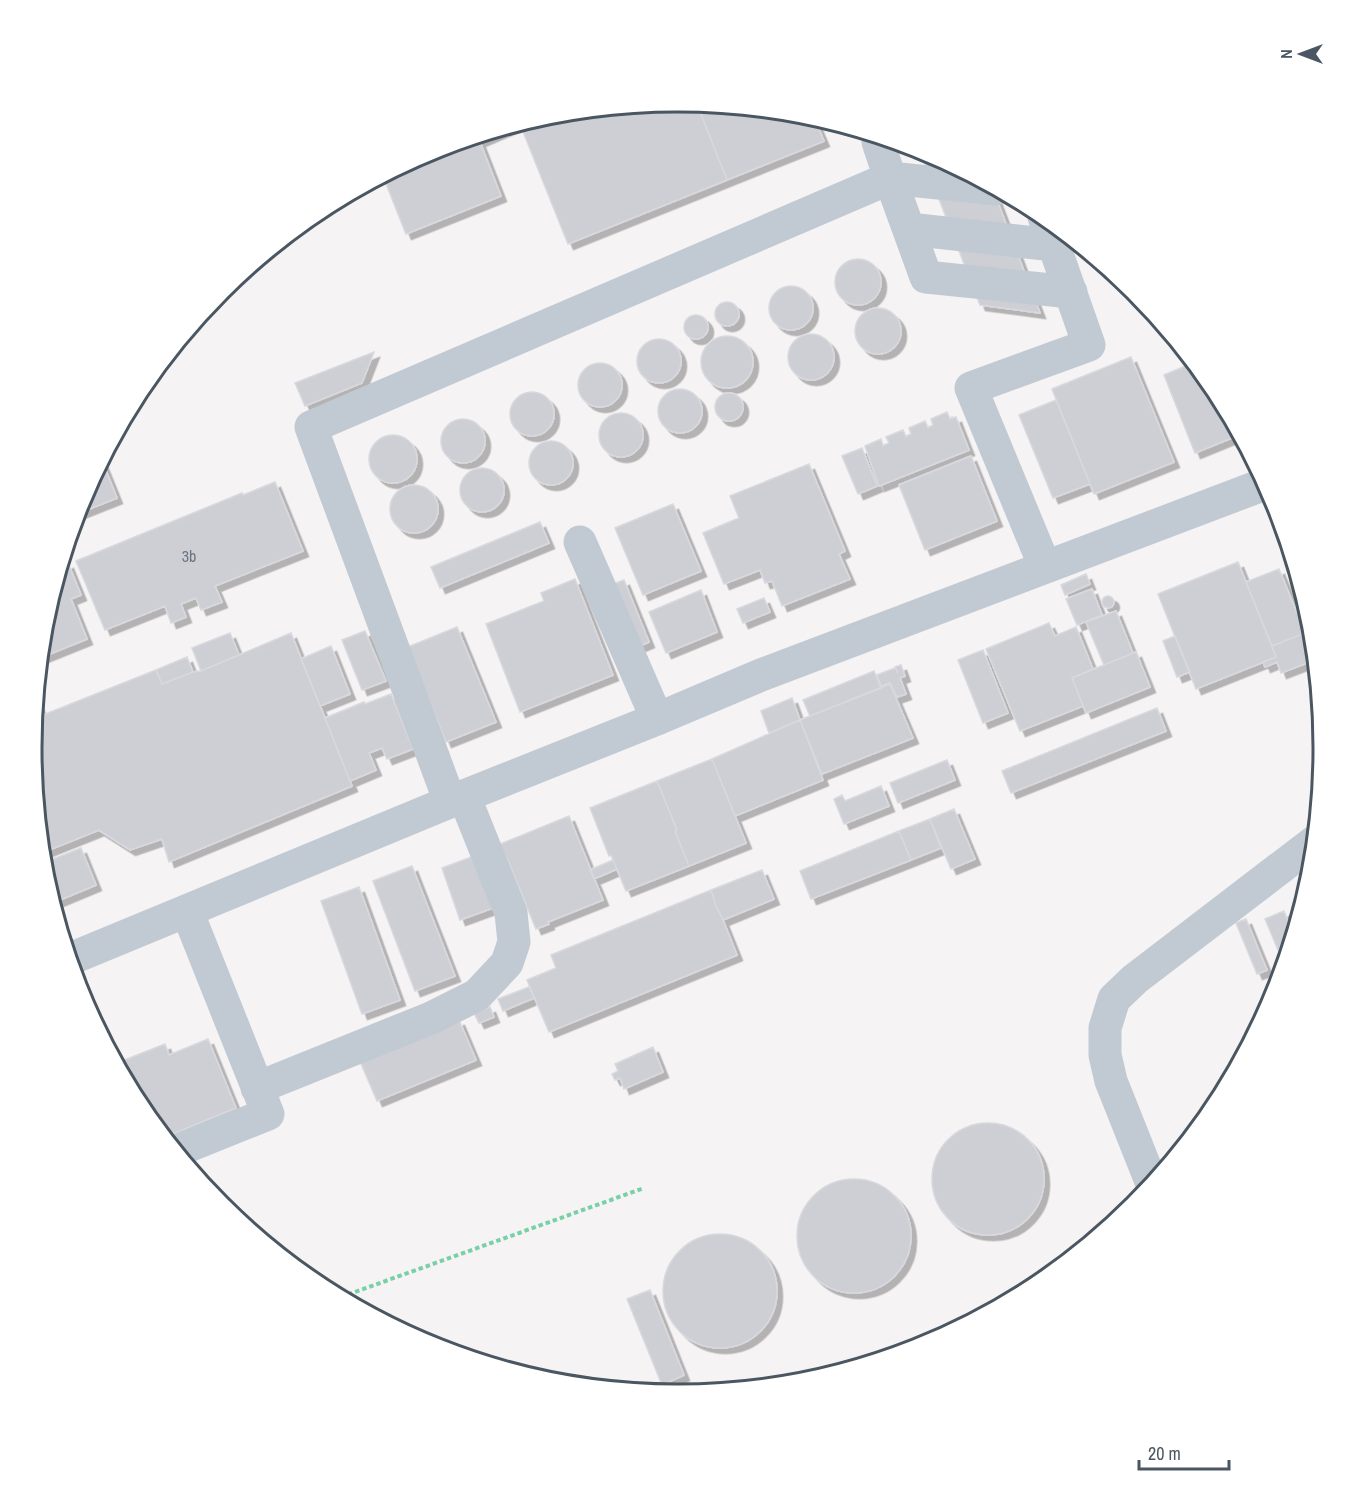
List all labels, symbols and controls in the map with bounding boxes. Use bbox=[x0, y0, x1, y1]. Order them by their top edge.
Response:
north arrow bbox=[1271, 24, 1331, 84]
text: N bbox=[1275, 49, 1297, 59]
house number: 3b bbox=[182, 545, 196, 567]
scale bar bbox=[1139, 1433, 1229, 1471]
text: 20 m bbox=[1148, 1441, 1181, 1466]

